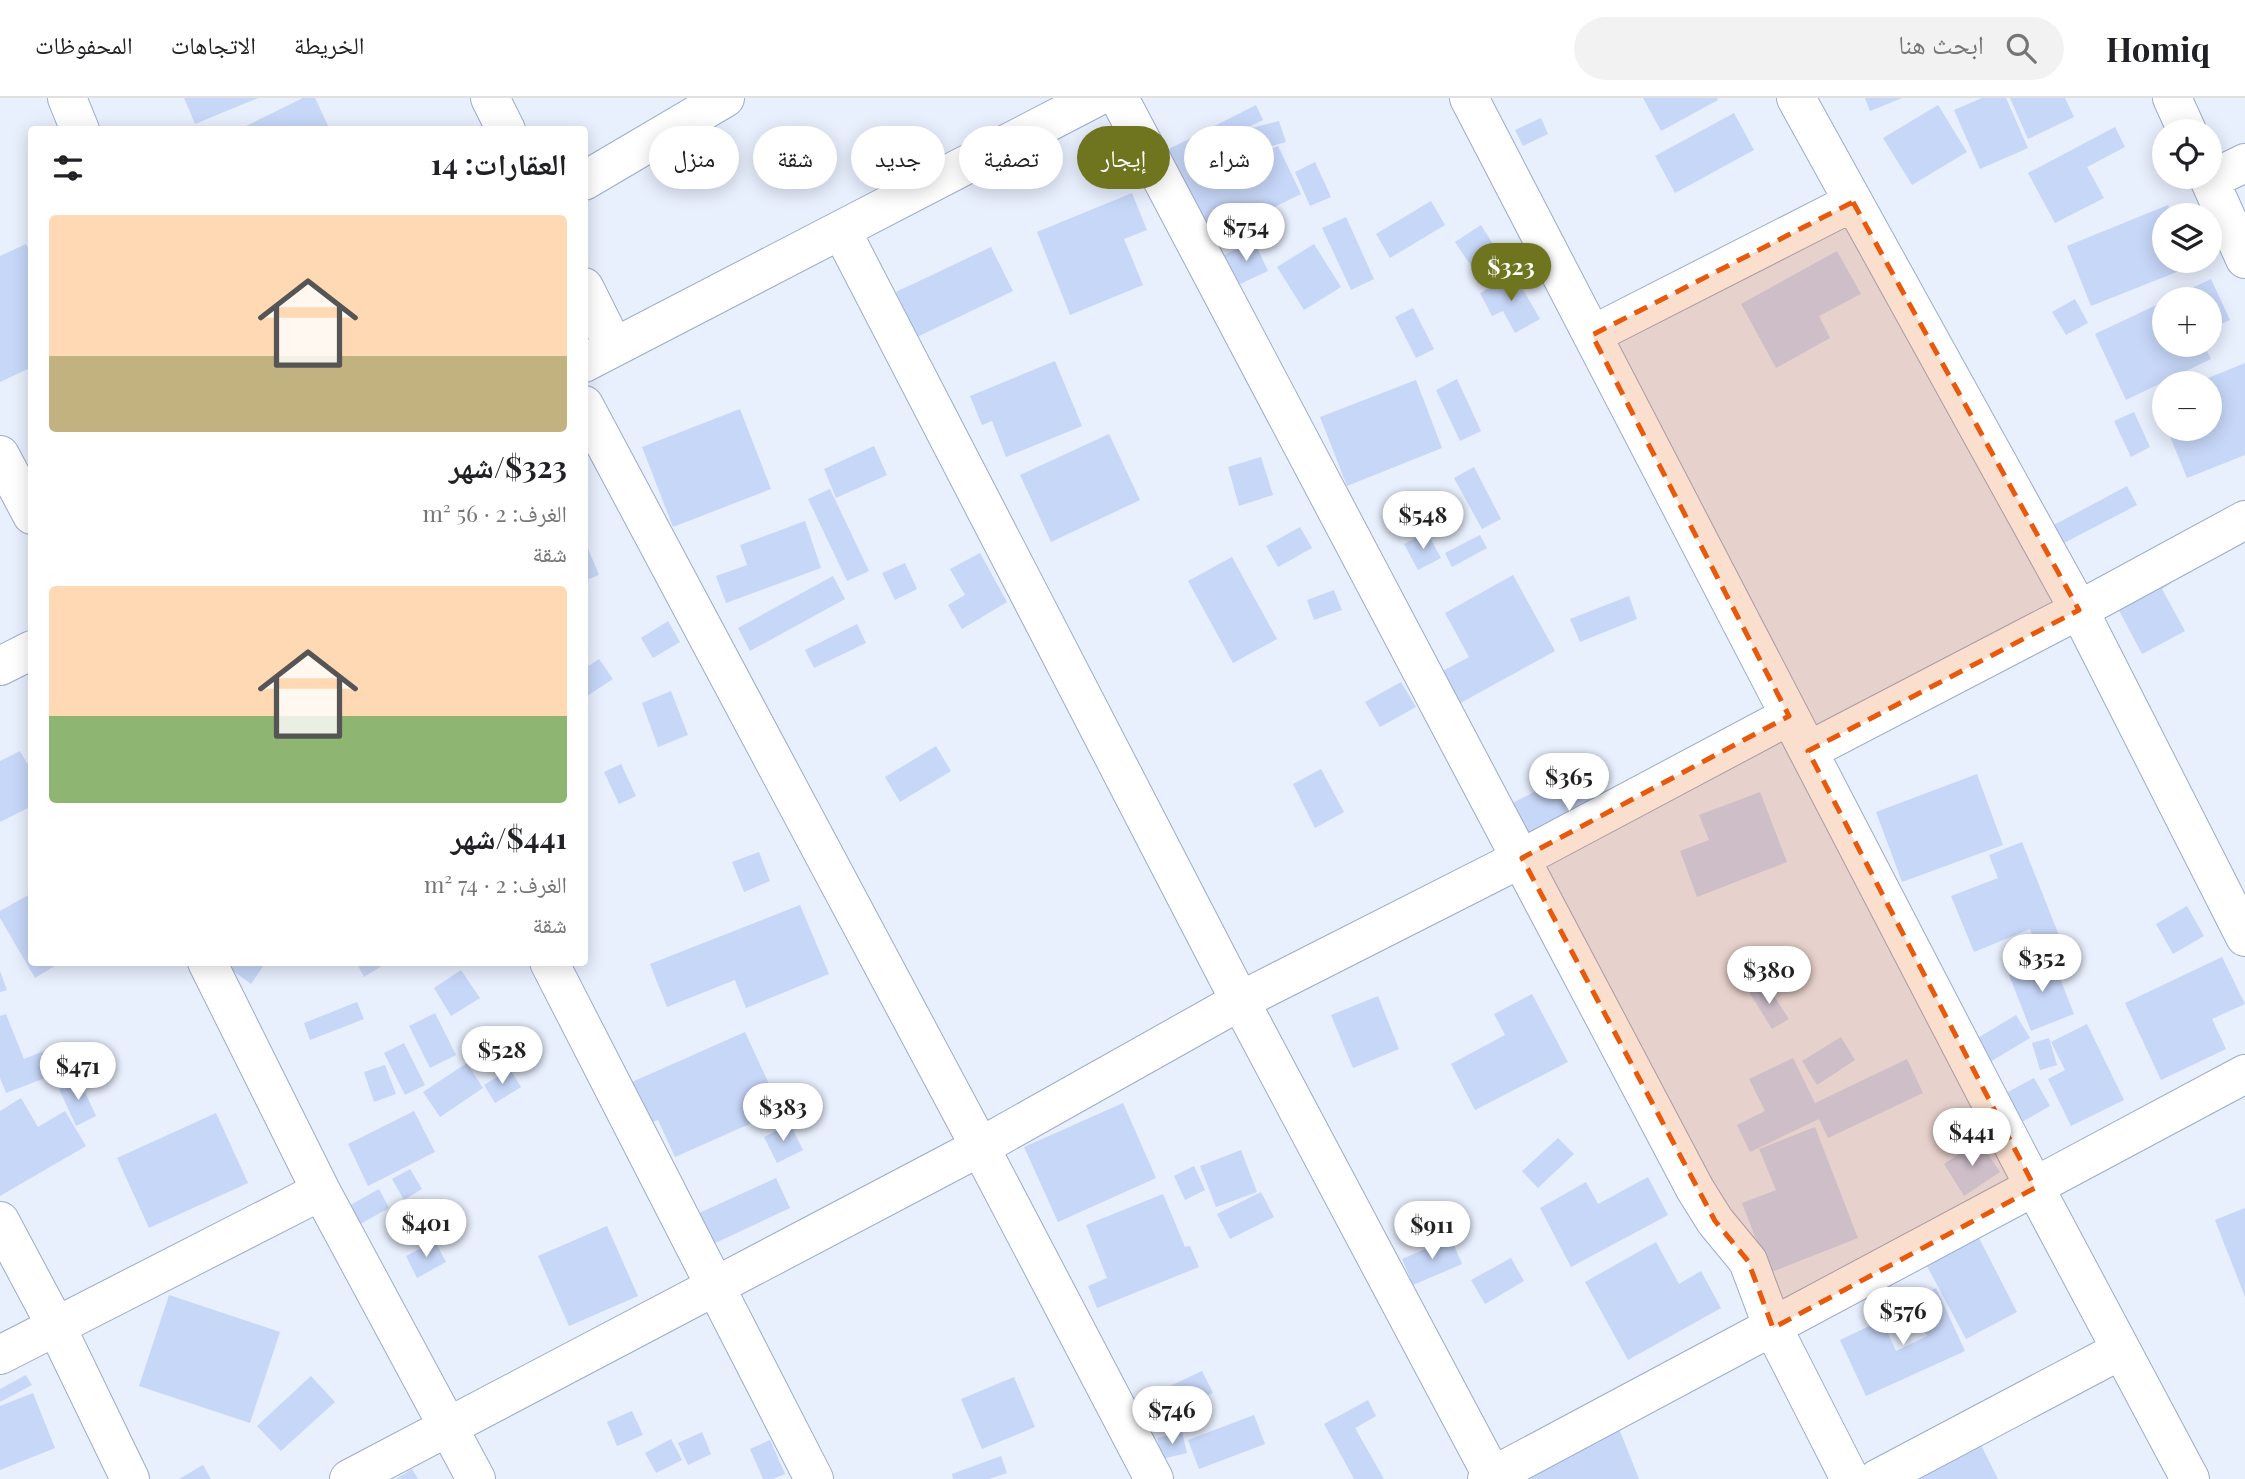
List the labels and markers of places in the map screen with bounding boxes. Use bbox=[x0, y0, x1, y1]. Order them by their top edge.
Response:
pin: $754 bbox=[1205, 204, 1287, 263]
pin: $323 bbox=[1470, 244, 1552, 303]
pin: $548 bbox=[1382, 491, 1464, 551]
pin: $365 bbox=[1528, 754, 1610, 813]
pin: $352 bbox=[2001, 934, 2083, 994]
pin: $380 bbox=[1728, 946, 1810, 1006]
pin: $528 bbox=[461, 1026, 543, 1086]
pin: $471 bbox=[37, 1042, 119, 1102]
pin: $383 bbox=[742, 1084, 824, 1143]
pin: $441 bbox=[1931, 1108, 2013, 1168]
pin: $401 bbox=[385, 1200, 467, 1259]
pin: $911 bbox=[1391, 1202, 1473, 1261]
pin: $576 bbox=[1862, 1288, 1944, 1347]
pin: $746 bbox=[1131, 1386, 1213, 1446]

